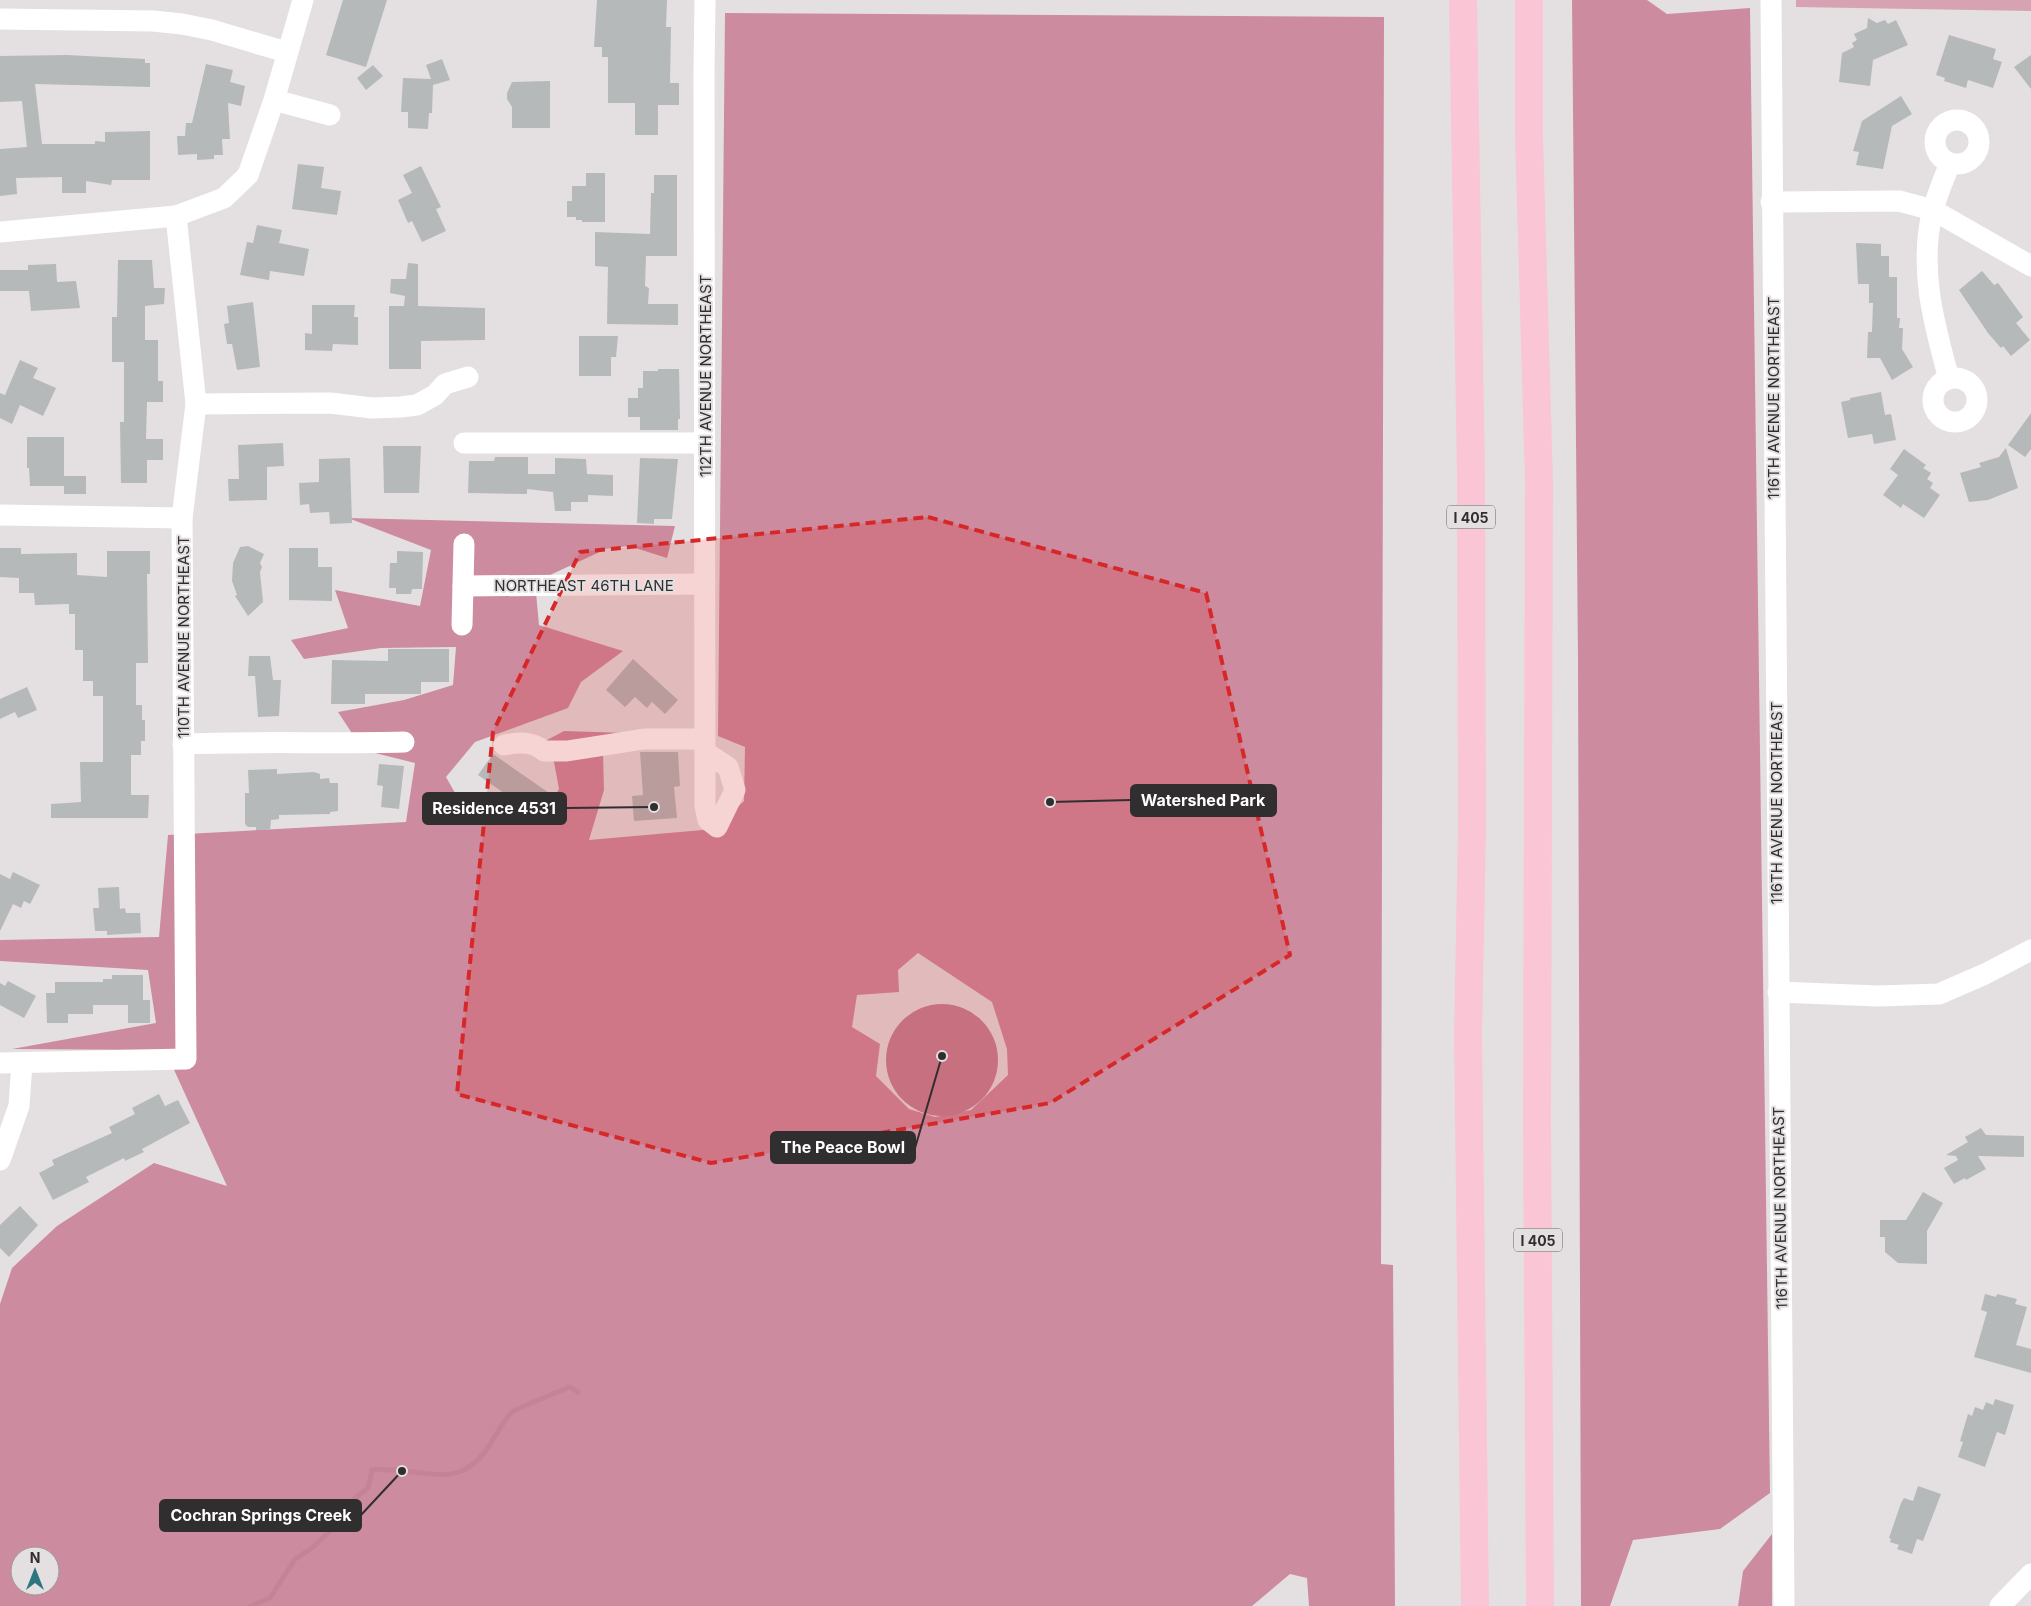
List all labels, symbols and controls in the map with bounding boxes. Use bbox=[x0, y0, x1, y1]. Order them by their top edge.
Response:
street label: 112TH AVENUE NORTHEAST bbox=[696, 275, 715, 477]
street label: 116TH AVENUE NORTHEAST bbox=[1764, 297, 1783, 499]
road number: I 405 bbox=[1447, 506, 1495, 528]
street label: 110TH AVENUE NORTHEAST bbox=[174, 535, 193, 739]
street label: NORTHEAST 46TH LANE bbox=[494, 576, 674, 595]
street label: 116TH AVENUE NORTHEAST bbox=[1767, 702, 1786, 904]
callout: Watershed Park bbox=[1131, 785, 1276, 816]
text: Watershed Park bbox=[1141, 790, 1266, 810]
callout: Residence 4531 bbox=[423, 793, 566, 824]
text: Residence 4531 bbox=[432, 798, 556, 818]
street label: 116TH AVENUE NORTHEAST bbox=[1769, 1106, 1791, 1310]
callout: The Peace Bowl bbox=[771, 1132, 915, 1163]
text: The Peace Bowl bbox=[781, 1137, 905, 1157]
road number: I 405 bbox=[1514, 1228, 1562, 1252]
callout: Cochran Springs Creek bbox=[160, 1500, 361, 1531]
text: Cochran Springs Creek bbox=[170, 1505, 352, 1525]
north arrow bbox=[10, 1546, 60, 1596]
text: N bbox=[30, 1549, 40, 1566]

